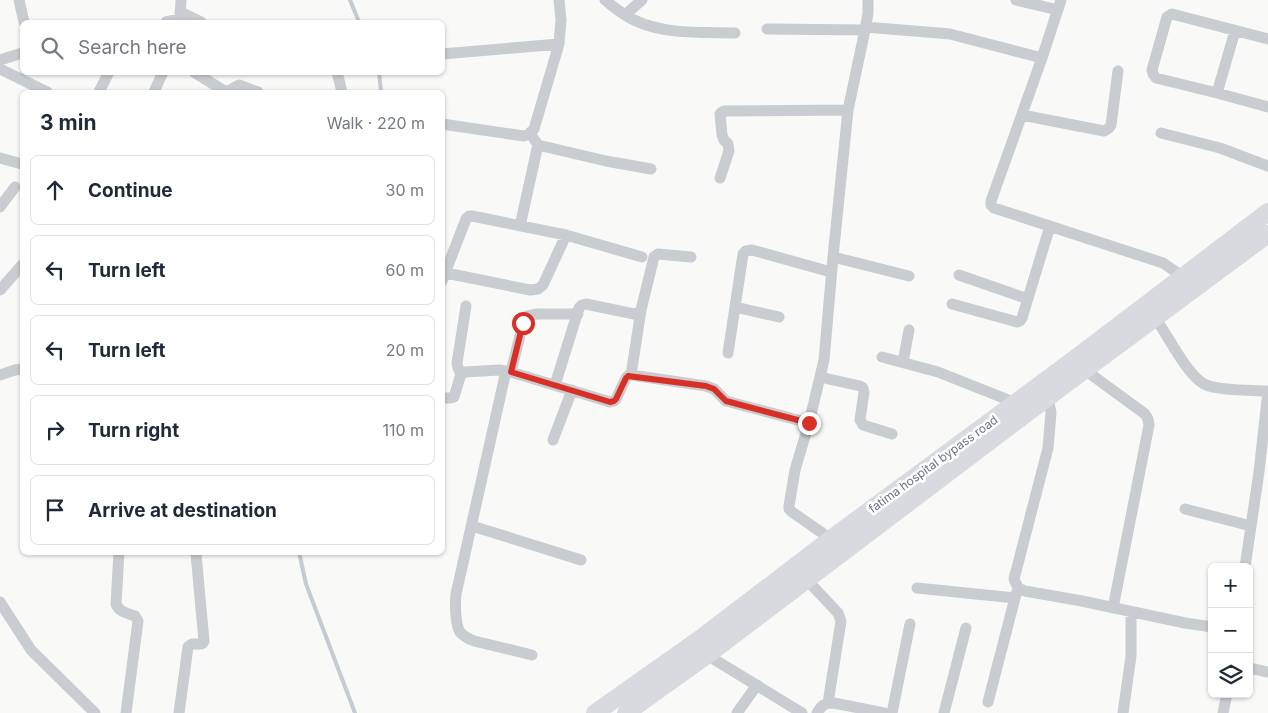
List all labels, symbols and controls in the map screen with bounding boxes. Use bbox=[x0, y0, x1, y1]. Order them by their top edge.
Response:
search box bbox=[20, 20, 445, 75]
icon: search bbox=[38, 34, 66, 62]
text: Search here bbox=[78, 36, 187, 59]
text: 3 min bbox=[40, 110, 96, 135]
text: Walk · 220 m bbox=[327, 113, 425, 133]
icon: ahead bbox=[41, 176, 69, 204]
text: Continue bbox=[88, 179, 173, 202]
text: 30 m bbox=[386, 180, 424, 200]
icon: left bbox=[41, 256, 69, 284]
text: Turn left bbox=[88, 259, 166, 282]
text: 60 m bbox=[385, 260, 424, 280]
route start bbox=[512, 312, 535, 335]
icon: left bbox=[41, 336, 69, 364]
text: Turn left bbox=[88, 339, 166, 362]
text: 20 m bbox=[386, 340, 424, 360]
route end bbox=[798, 412, 821, 435]
street label: fatima hospital bypass road bbox=[865, 412, 1001, 516]
icon: right bbox=[41, 416, 69, 444]
text: Turn right bbox=[88, 419, 179, 442]
text: 110 m bbox=[382, 420, 424, 440]
icon: arrive bbox=[41, 496, 69, 524]
text: Arrive at destination bbox=[88, 499, 277, 522]
map controls bbox=[1208, 563, 1253, 698]
button: + bbox=[1208, 563, 1253, 608]
button: − bbox=[1208, 608, 1253, 653]
button: layers bbox=[1208, 653, 1253, 698]

